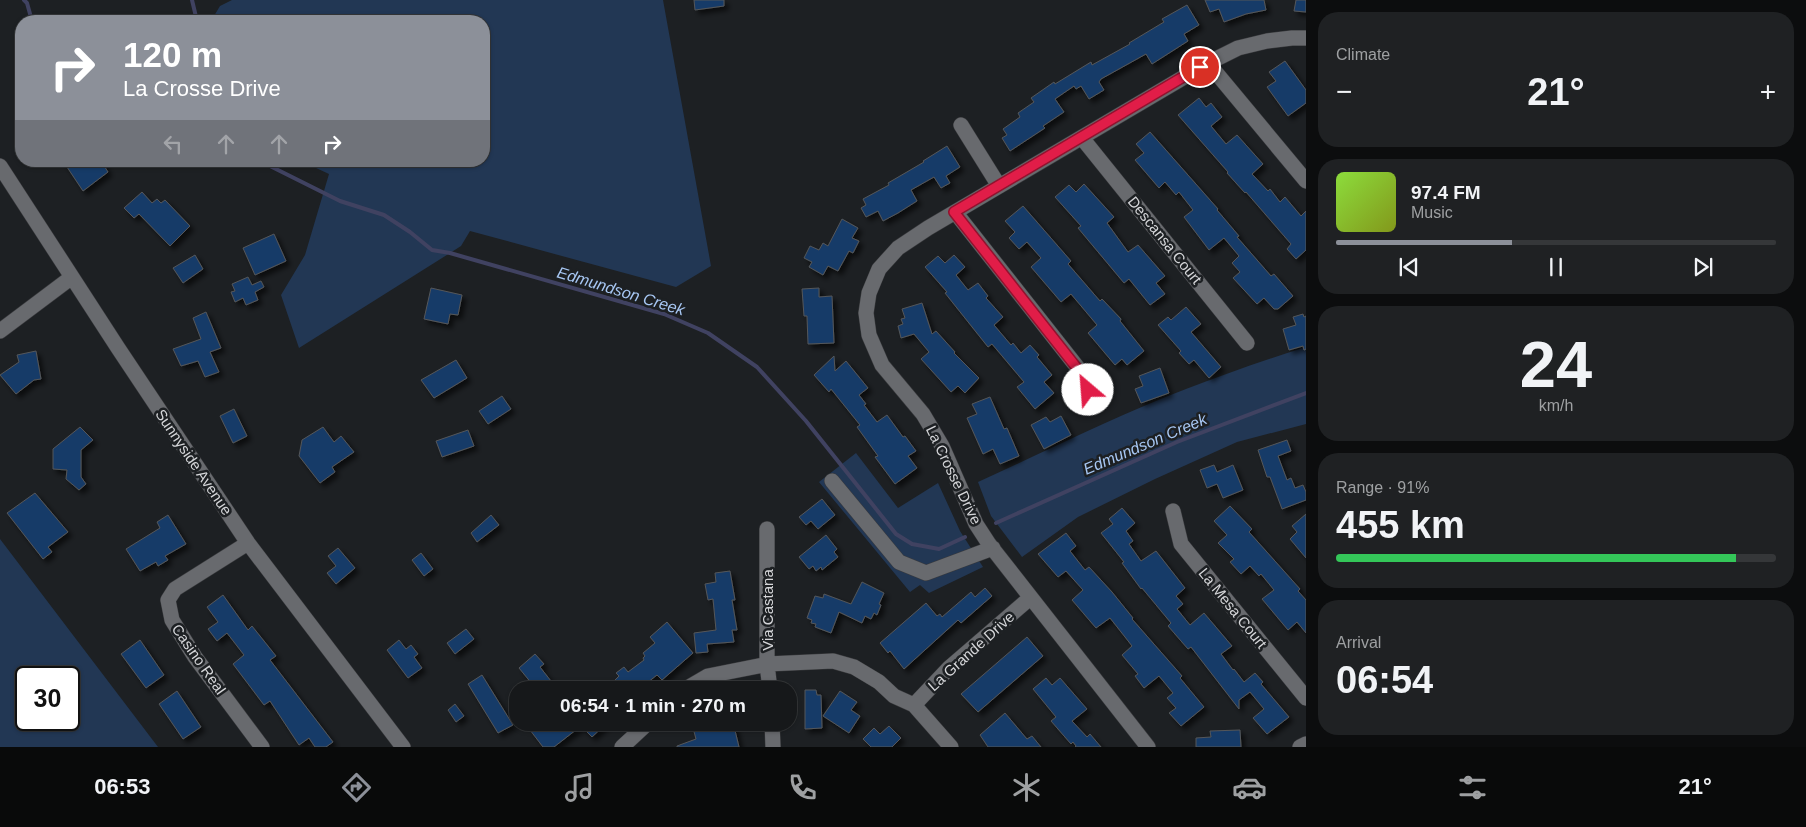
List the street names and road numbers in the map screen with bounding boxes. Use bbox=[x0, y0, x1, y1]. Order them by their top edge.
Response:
street label: Descansa Court bbox=[1125, 193, 1206, 288]
street label: Sunnyside Avenue bbox=[152, 406, 236, 518]
street label: La Crosse Drive bbox=[923, 423, 985, 527]
street label: La Mesa Court bbox=[1195, 564, 1271, 652]
street label: Via Castana bbox=[759, 569, 776, 651]
street label: La Grande Drive bbox=[924, 608, 1018, 694]
street label: Casino Real bbox=[169, 621, 229, 697]

